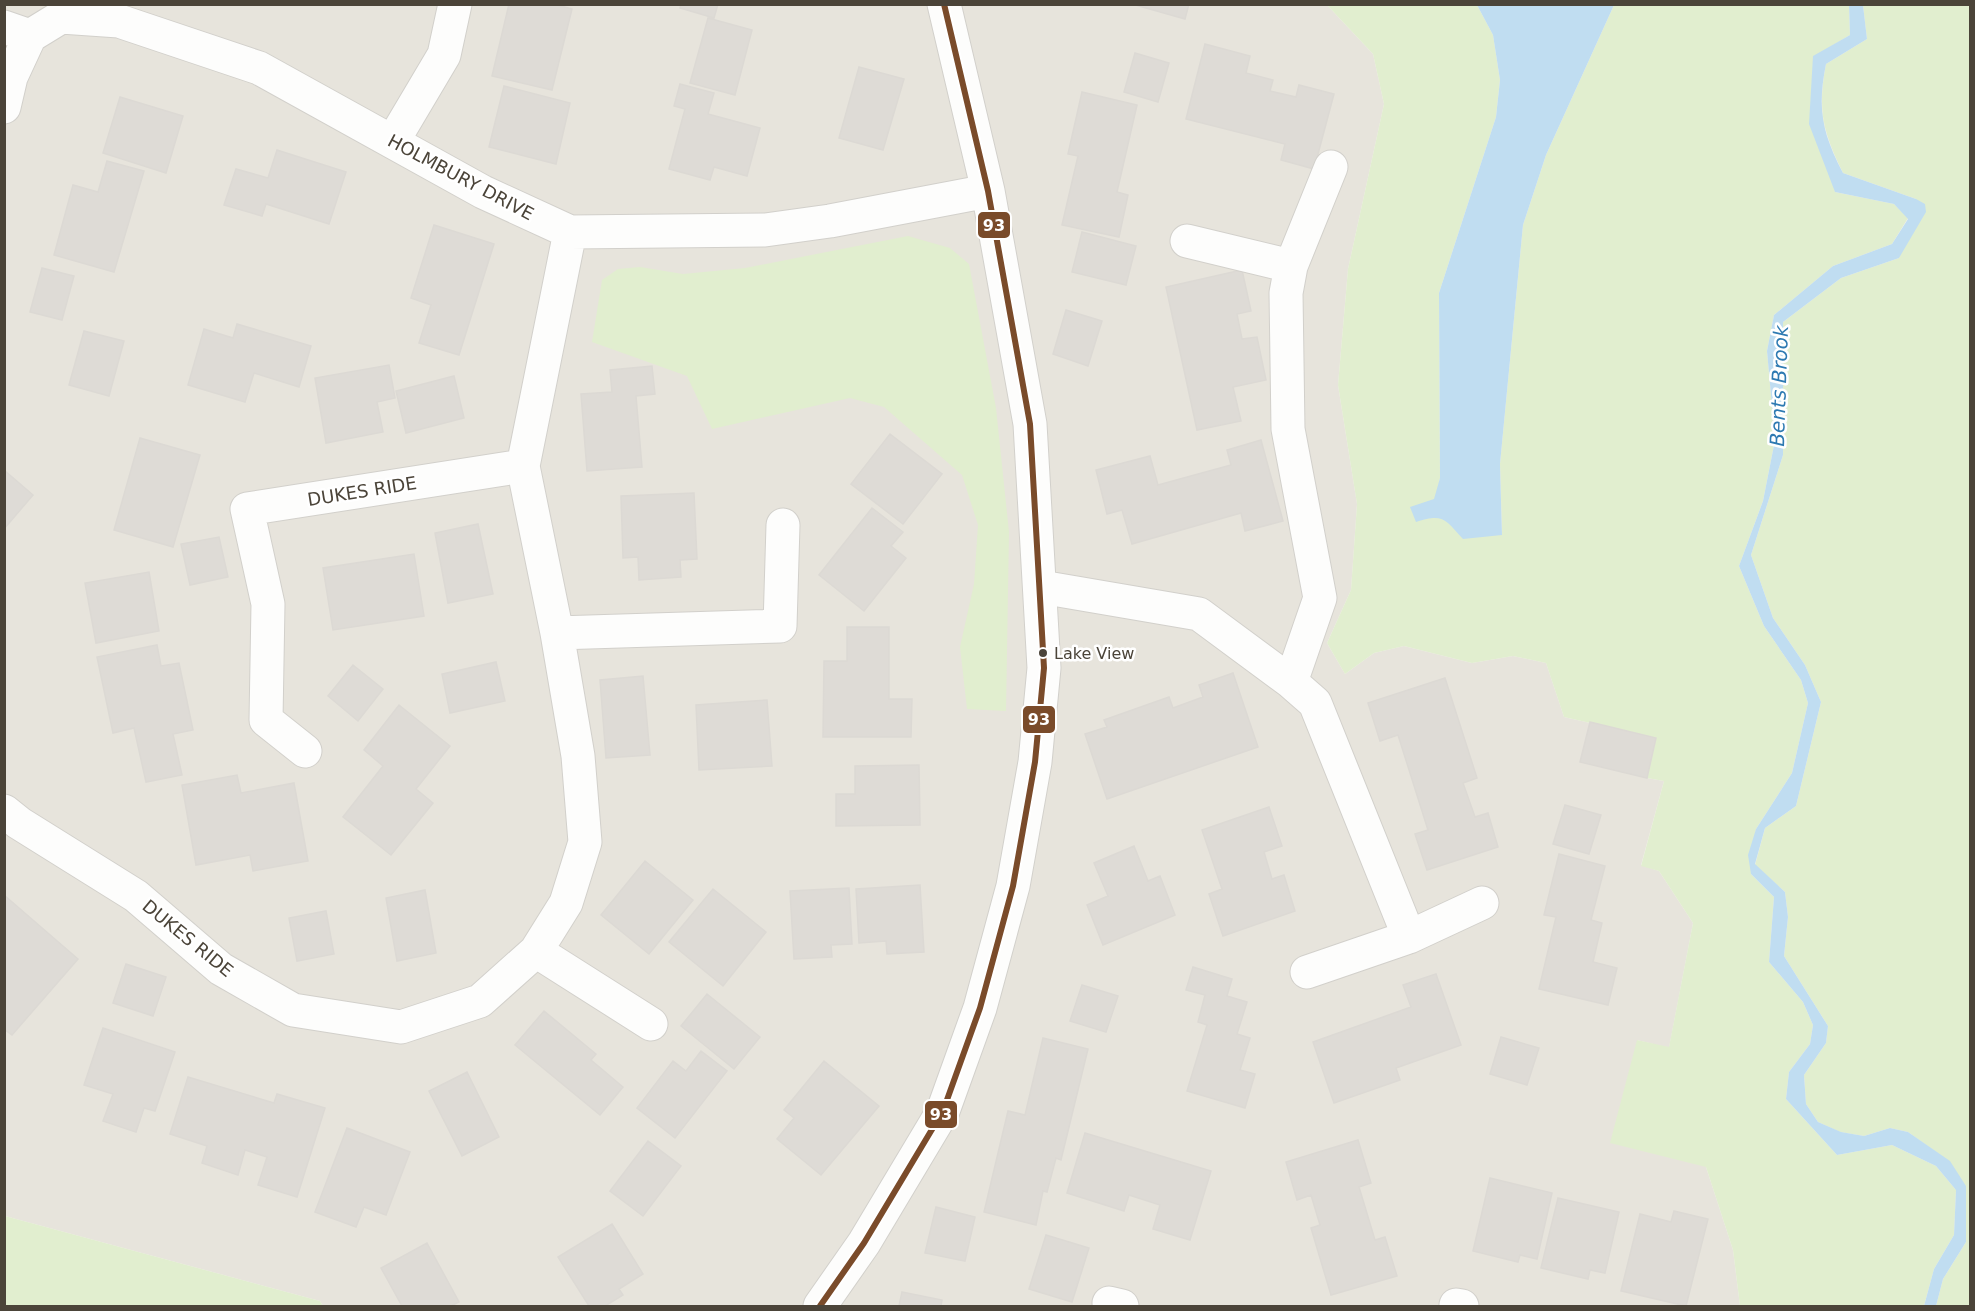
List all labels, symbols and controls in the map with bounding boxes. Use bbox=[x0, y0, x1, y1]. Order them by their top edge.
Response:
street label: HOLMBURY DRIVE bbox=[384, 130, 538, 224]
line badge: 93 bbox=[977, 211, 1011, 239]
text: 93 bbox=[983, 216, 1005, 235]
water label: Bents Brook bbox=[1765, 324, 1793, 447]
street label: DUKES RIDE bbox=[306, 472, 418, 510]
place label: Lake View bbox=[1054, 644, 1134, 663]
marker: Lake View bbox=[1037, 647, 1049, 659]
line badge: 93 bbox=[1022, 705, 1056, 734]
text: 93 bbox=[1028, 710, 1050, 729]
street label: DUKES RIDE bbox=[138, 895, 238, 981]
line badge: 93 bbox=[924, 1100, 958, 1129]
text: 93 bbox=[930, 1105, 952, 1124]

